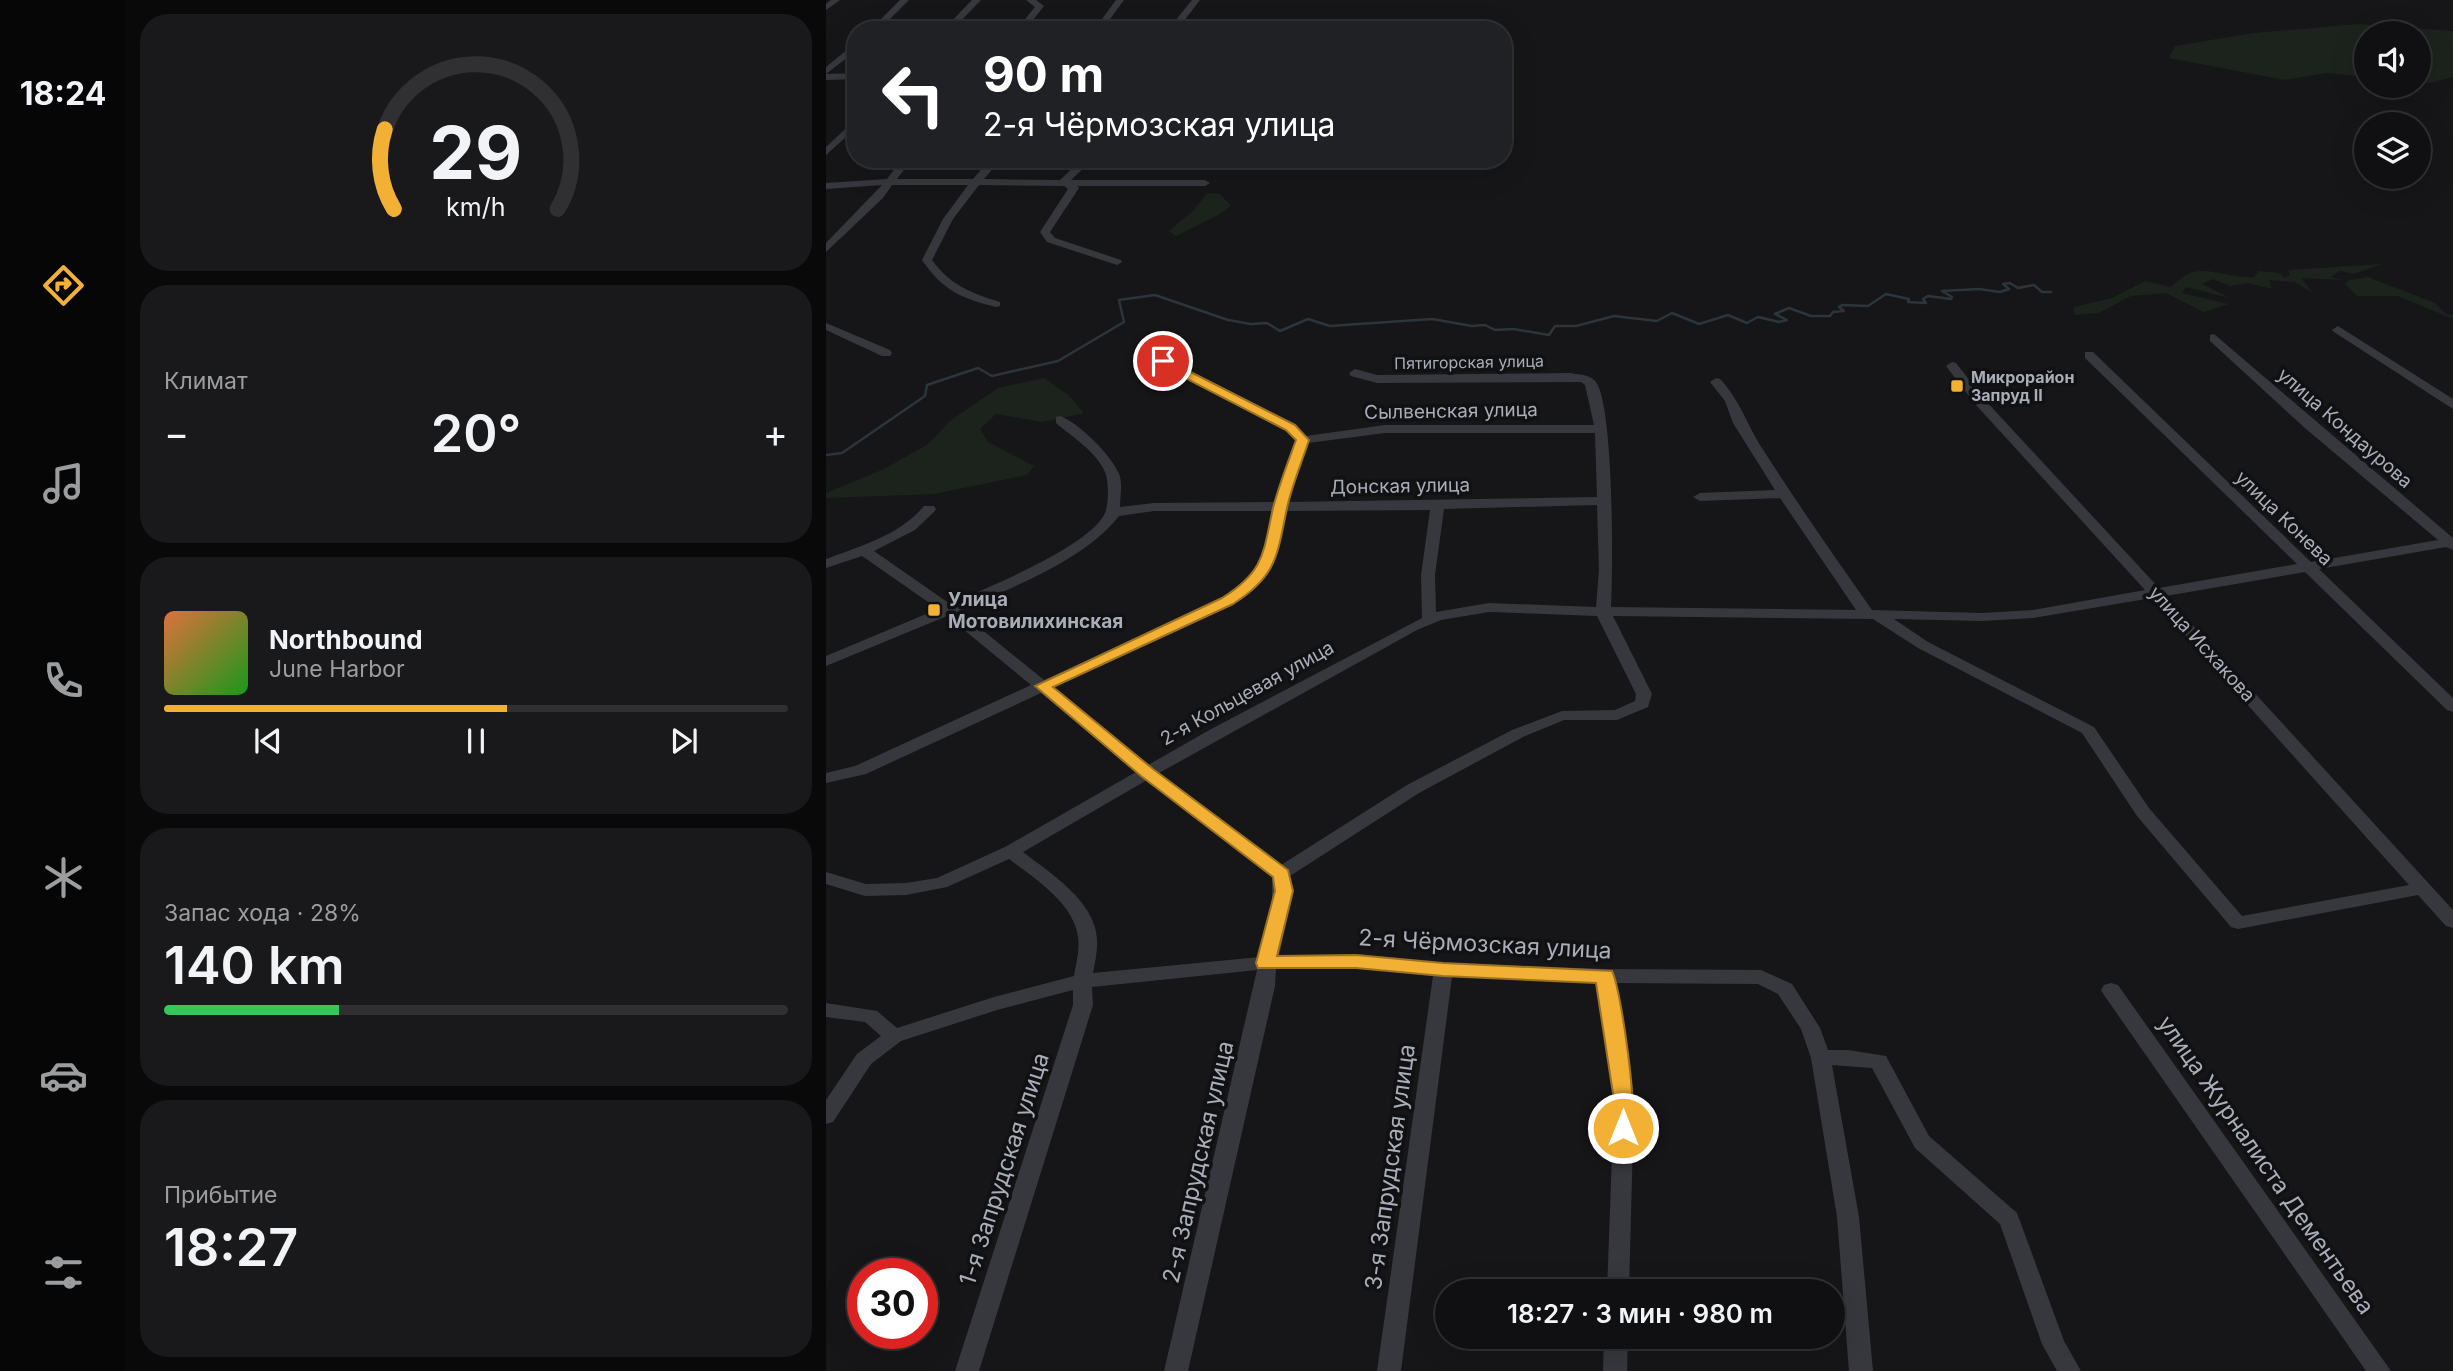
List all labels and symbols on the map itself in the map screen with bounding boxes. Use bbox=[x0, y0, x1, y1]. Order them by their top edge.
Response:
pin bbox=[1133, 331, 1193, 391]
street label: Пятигорская улица bbox=[1394, 351, 1544, 373]
street label: улица Кондаурова bbox=[2273, 363, 2417, 493]
place label: Микрорайон Запруд II bbox=[1971, 367, 2074, 405]
marker: Микрорайон Запруд II bbox=[1949, 378, 1965, 394]
street label: Сылвенская улица bbox=[1364, 398, 1538, 424]
street label: улица Конева bbox=[2231, 466, 2337, 570]
street label: Донская улица bbox=[1330, 473, 1470, 499]
street label: улица Исхакова bbox=[2144, 581, 2260, 707]
place label: Улица Мотовилихинская bbox=[948, 588, 1123, 633]
marker: Улица Мотовилихинская bbox=[926, 602, 942, 618]
street label: 2-я Кольцевая улица bbox=[1156, 636, 1338, 750]
street label: 2-я Чёрмозская улица bbox=[1358, 923, 1612, 965]
street label: улица Журналиста Дементьева bbox=[2152, 1010, 2380, 1320]
street label: 2-я Запрудская улица bbox=[1157, 1038, 1239, 1286]
street label: 3-я Запрудская улица bbox=[1359, 1042, 1421, 1292]
street label: 1-я Запрудская улица bbox=[953, 1049, 1055, 1289]
position arrow bbox=[1586, 1091, 1660, 1165]
speed limit sign: 30 bbox=[847, 1258, 938, 1349]

